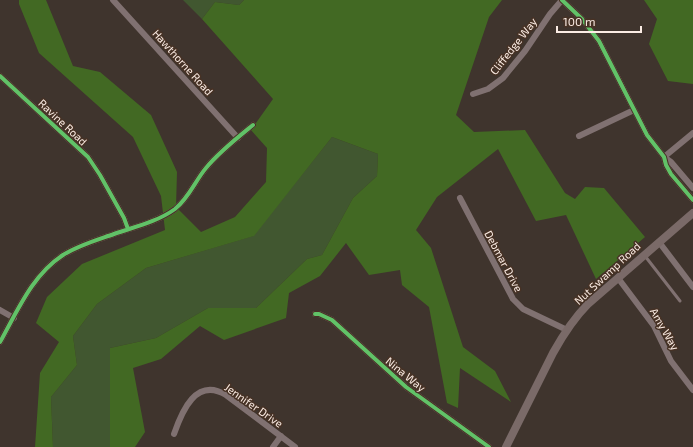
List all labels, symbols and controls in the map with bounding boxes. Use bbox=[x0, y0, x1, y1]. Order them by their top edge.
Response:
scale bar bbox=[557, 8, 641, 34]
text: 100 m bbox=[563, 14, 595, 28]
street label: Cliffedge Way bbox=[487, 15, 539, 77]
street label: Hawthorne Road bbox=[150, 27, 216, 97]
street label: Ravine Road bbox=[36, 96, 90, 148]
street label: Debmar Drive bbox=[482, 228, 526, 294]
street label: Nut Swamp Road bbox=[571, 239, 643, 307]
street label: Amy Way bbox=[648, 306, 682, 353]
street label: Nina Way bbox=[383, 354, 429, 394]
street label: Jennifer Drive bbox=[222, 380, 286, 430]

